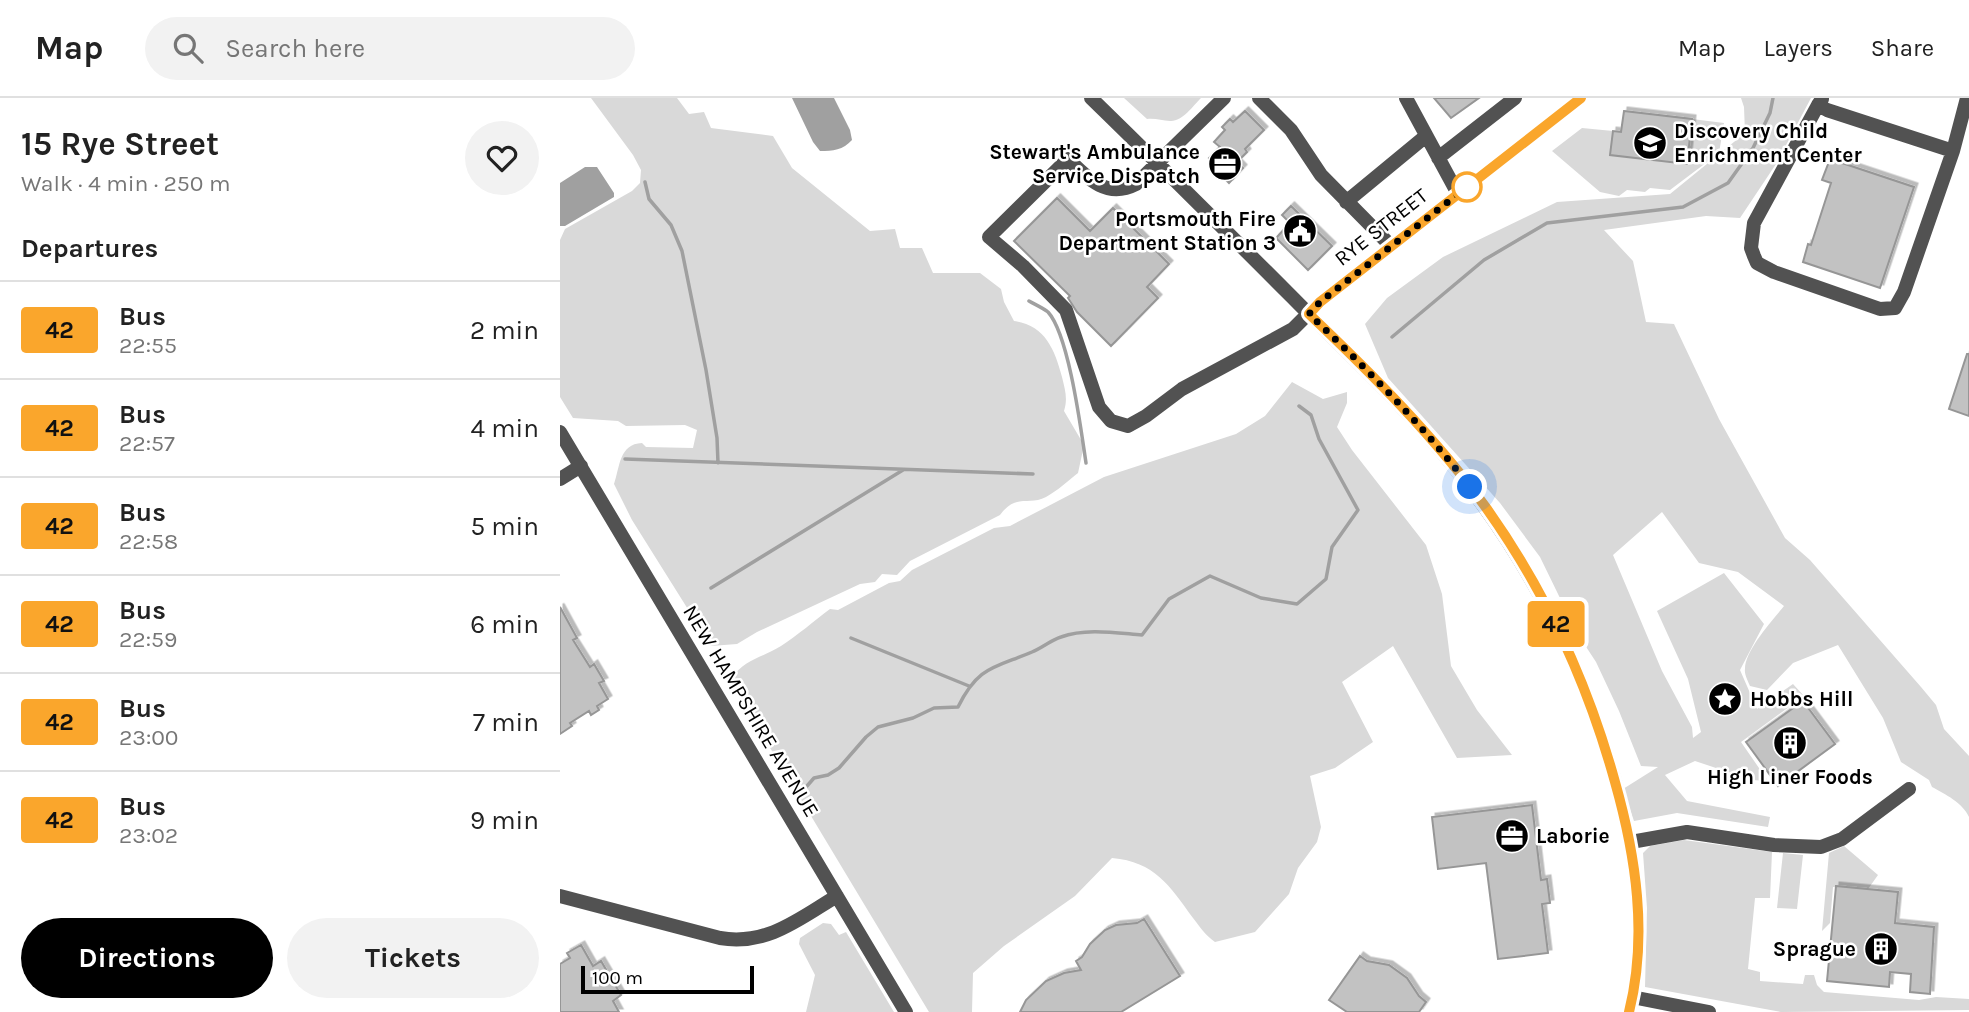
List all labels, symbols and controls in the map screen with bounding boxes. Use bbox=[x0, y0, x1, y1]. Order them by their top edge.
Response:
search box bbox=[145, 17, 635, 80]
text: Map bbox=[35, 29, 103, 67]
icon: search bbox=[169, 29, 207, 67]
text: Search here bbox=[225, 33, 365, 64]
text: Map bbox=[1678, 34, 1726, 62]
text: Layers bbox=[1764, 34, 1833, 62]
text: Share bbox=[1871, 34, 1934, 62]
place label: Discovery Child Enrichment Center bbox=[1674, 119, 1862, 167]
button: heart bbox=[465, 121, 539, 195]
school or university icon: Discovery Child Enrichment Center bbox=[1631, 124, 1669, 162]
text: 15 Rye Street bbox=[21, 125, 219, 163]
place label: Stewart's Ambulance Service Dispatch bbox=[989, 140, 1200, 188]
office icon: Stewart's Ambulance Service Dispatch bbox=[1206, 145, 1244, 183]
text: Walk · 4 min · 250 m bbox=[21, 170, 230, 197]
unlabelled marker bbox=[1452, 172, 1482, 202]
street label: RYE STREET bbox=[1330, 183, 1433, 271]
place label: Portsmouth Fire Department Station 3 bbox=[1059, 207, 1276, 255]
public building icon: Portsmouth Fire Department Station 3 bbox=[1281, 212, 1319, 250]
text: Departures bbox=[21, 233, 158, 264]
text: Bus bbox=[119, 301, 166, 332]
text: 2 min bbox=[470, 315, 539, 346]
text: 42 bbox=[45, 316, 74, 344]
text: 22:55 bbox=[119, 332, 177, 359]
text: Bus bbox=[119, 399, 166, 430]
text: 4 min bbox=[471, 413, 539, 444]
text: 42 bbox=[45, 414, 74, 442]
text: 22:57 bbox=[119, 430, 175, 457]
your location bbox=[1452, 469, 1487, 504]
text: Bus bbox=[119, 497, 166, 528]
text: 5 min bbox=[470, 511, 539, 542]
text: 42 bbox=[45, 512, 74, 540]
text: 22:58 bbox=[119, 528, 178, 555]
text: Bus bbox=[119, 595, 166, 626]
street label: NEW HAMPSHIRE AVENUE bbox=[678, 601, 824, 821]
line badge: 42 bbox=[1524, 601, 1588, 647]
text: 6 min bbox=[470, 609, 539, 640]
text: 42 bbox=[45, 610, 74, 638]
text: 42 bbox=[1542, 610, 1570, 638]
text: 22:59 bbox=[119, 626, 177, 653]
place icon: Hobbs Hill bbox=[1706, 680, 1744, 718]
place label: Hobbs Hill bbox=[1750, 687, 1853, 711]
text: Bus bbox=[119, 693, 166, 724]
text: 7 min bbox=[473, 707, 539, 738]
text: 42 bbox=[45, 708, 74, 736]
text: 23:00 bbox=[119, 724, 179, 751]
building icon: High Liner Foods bbox=[1771, 724, 1809, 762]
place label: High Liner Foods bbox=[1707, 765, 1873, 789]
text: Bus bbox=[119, 791, 166, 822]
text: 9 min bbox=[470, 805, 539, 836]
text: 42 bbox=[45, 806, 74, 834]
office icon: Laborie bbox=[1493, 817, 1531, 855]
text: 23:02 bbox=[119, 822, 178, 849]
place label: Laborie bbox=[1536, 824, 1610, 848]
button: Directions bbox=[21, 918, 273, 998]
button: Tickets bbox=[287, 918, 539, 998]
building icon: Sprague bbox=[1862, 930, 1900, 968]
place label: Sprague bbox=[1773, 937, 1856, 961]
scale bar bbox=[581, 963, 754, 995]
text: 100 m bbox=[592, 967, 643, 989]

